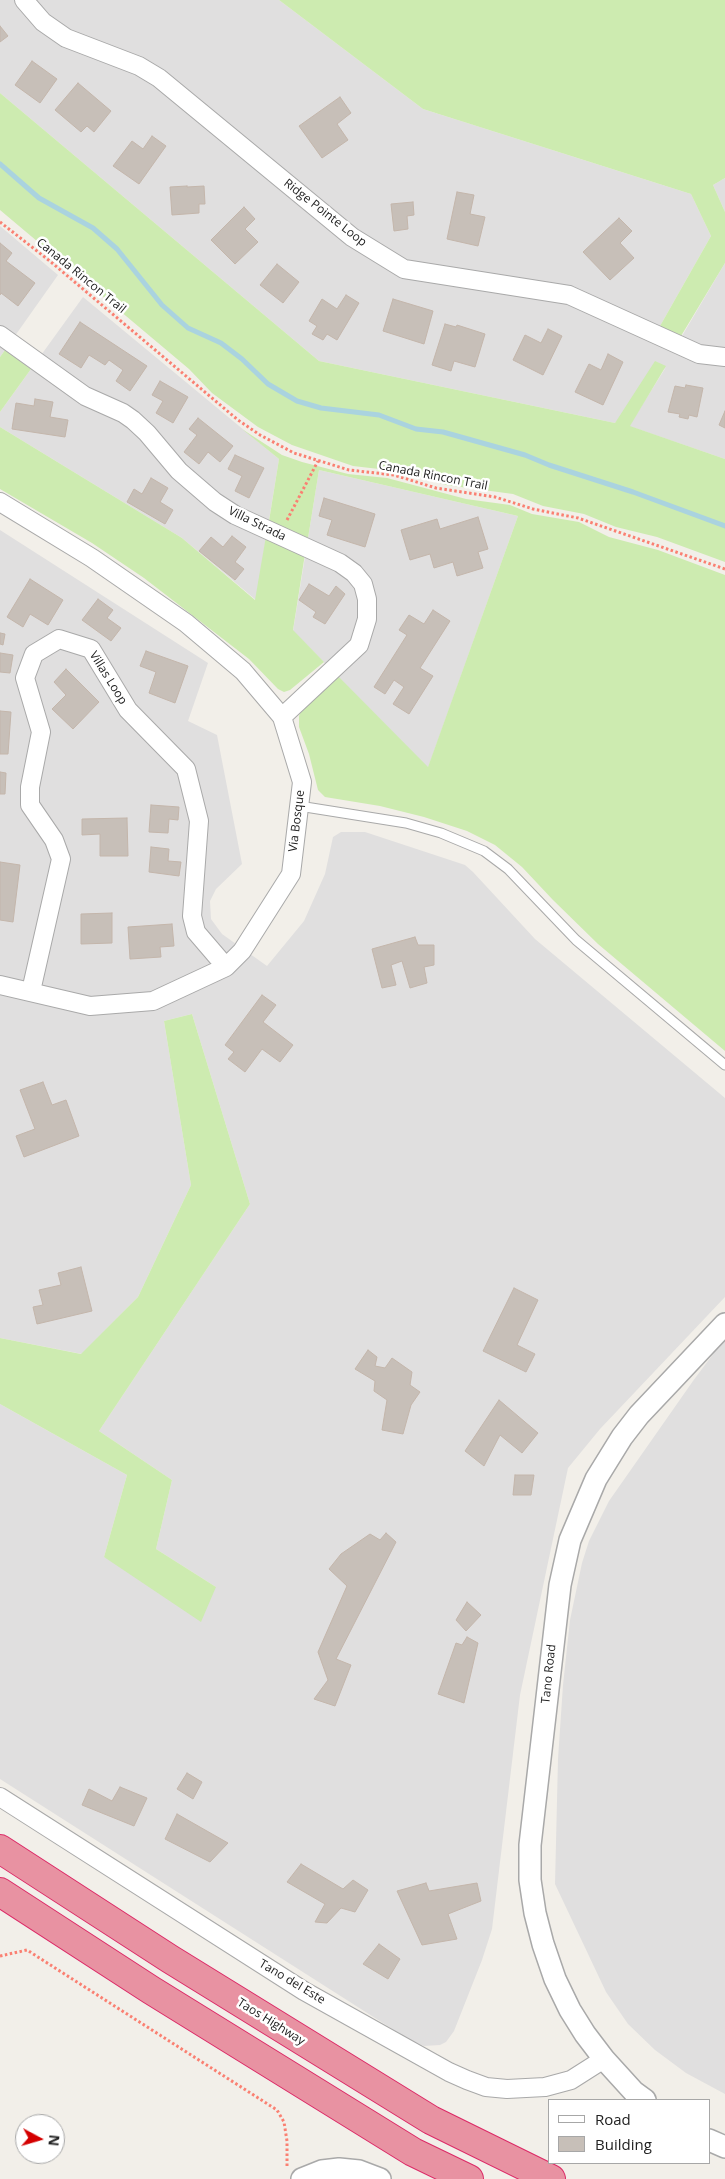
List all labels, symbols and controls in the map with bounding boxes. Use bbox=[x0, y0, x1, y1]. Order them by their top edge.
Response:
street label: Ridge Pointe Loop bbox=[281, 176, 369, 250]
street label: Canada Rincon Trail bbox=[33, 236, 129, 316]
street label: Canada Rincon Trail bbox=[377, 458, 489, 494]
street label: Villa Strada bbox=[226, 504, 288, 544]
street label: Villas Loop bbox=[86, 649, 130, 707]
street label: Via Bosque bbox=[286, 789, 308, 853]
street label: Tano Road bbox=[539, 1644, 559, 1704]
street label: Tano del Este bbox=[256, 1957, 328, 2007]
street label: Taos Highway bbox=[235, 1995, 307, 2049]
legend bbox=[548, 2099, 710, 2164]
text: Road bbox=[595, 2109, 631, 2129]
north arrow bbox=[15, 2114, 65, 2164]
text: N bbox=[44, 2134, 64, 2147]
text: Building bbox=[595, 2134, 652, 2154]

